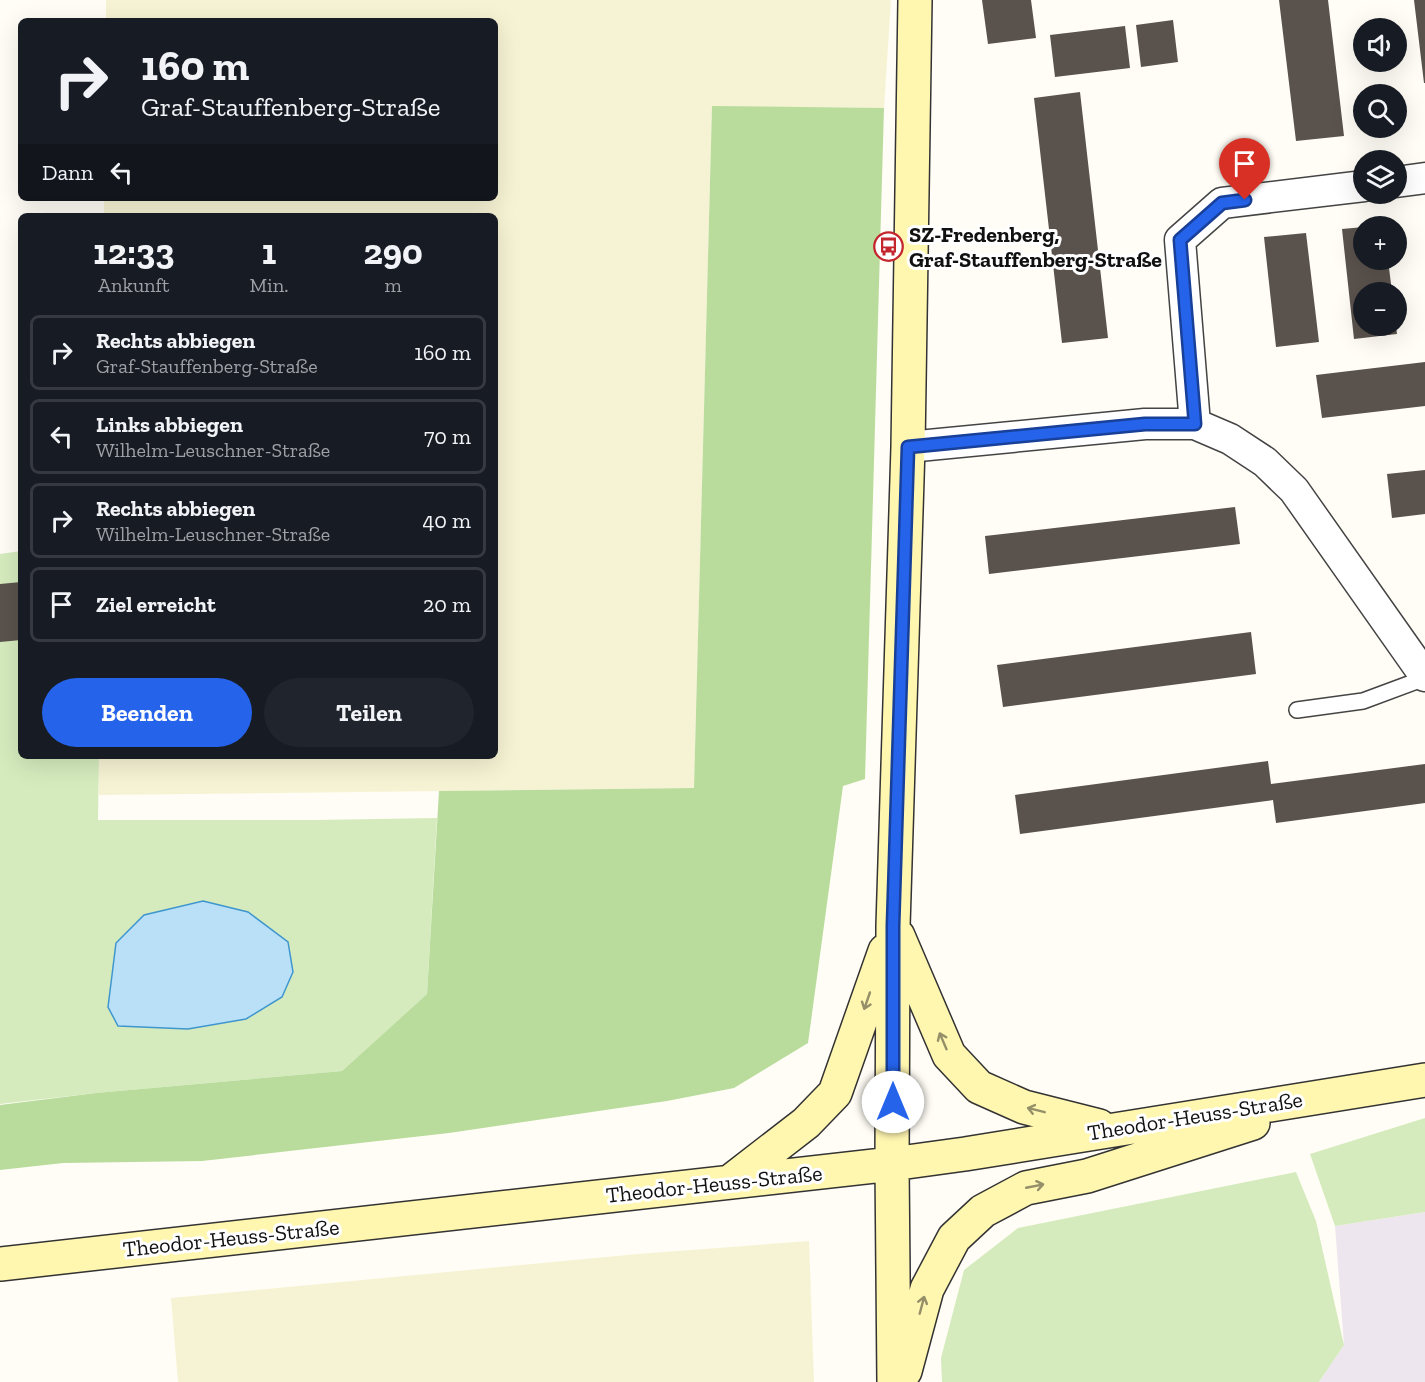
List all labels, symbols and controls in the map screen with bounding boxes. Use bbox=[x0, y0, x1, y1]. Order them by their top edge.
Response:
map controls bbox=[1353, 18, 1407, 336]
button: sound bbox=[1353, 18, 1407, 72]
text: 160 m bbox=[141, 40, 249, 91]
icon: right bbox=[42, 42, 120, 120]
button: search bbox=[1353, 84, 1407, 138]
text: Graf-Stauffenberg-Straße bbox=[141, 91, 440, 123]
pin bbox=[1219, 138, 1270, 200]
icon: arrive bbox=[1228, 147, 1261, 180]
button: layers bbox=[1353, 150, 1407, 204]
icon: left bbox=[105, 156, 138, 189]
text: Dann bbox=[42, 159, 93, 186]
button: + bbox=[1353, 216, 1407, 270]
place label: SZ-Fredenberg, Graf-Stauffenberg-Straße bbox=[909, 221, 1162, 273]
text: 12:33 bbox=[93, 230, 174, 273]
text: 1 bbox=[262, 230, 276, 273]
text: 290 bbox=[364, 230, 423, 273]
bus stop icon: SZ-Fredenberg, Graf-Stauffenberg-Straße bbox=[872, 231, 904, 263]
text: Ankunft bbox=[98, 273, 169, 297]
text: Min. bbox=[249, 273, 288, 297]
text: m bbox=[385, 273, 402, 297]
button: − bbox=[1353, 282, 1407, 336]
text: Rechts abbiegen bbox=[96, 327, 255, 354]
icon: right bbox=[45, 336, 78, 369]
text: 160 m bbox=[414, 339, 471, 366]
text: Graf-Stauffenberg-Straße bbox=[96, 354, 318, 378]
text: Links abbiegen bbox=[96, 411, 243, 438]
icon: left bbox=[45, 420, 78, 453]
text: 70 m bbox=[424, 423, 471, 450]
text: Wilhelm-Leuschner-Straße bbox=[96, 438, 330, 462]
text: Rechts abbiegen bbox=[96, 495, 255, 522]
icon: right bbox=[45, 504, 78, 537]
text: 40 m bbox=[422, 507, 471, 534]
text: Wilhelm-Leuschner-Straße bbox=[96, 522, 330, 546]
icon: arrive bbox=[45, 588, 78, 621]
text: Ziel erreicht bbox=[96, 591, 216, 618]
text: 20 m bbox=[423, 591, 471, 618]
button: Beenden bbox=[42, 678, 252, 747]
button: Teilen bbox=[264, 678, 474, 747]
one-way arrow bbox=[861, 992, 872, 1011]
one-way arrow bbox=[937, 1033, 949, 1051]
position arrow bbox=[861, 1070, 925, 1134]
street label: Theodor-Heuss-Straße bbox=[1086, 1086, 1304, 1146]
one-way arrow bbox=[1027, 1104, 1046, 1115]
street label: Theodor-Heuss-Straße bbox=[604, 1159, 824, 1209]
one-way arrow bbox=[1025, 1180, 1045, 1191]
street label: Theodor-Heuss-Straße bbox=[121, 1213, 341, 1263]
one-way arrow bbox=[917, 1296, 929, 1315]

